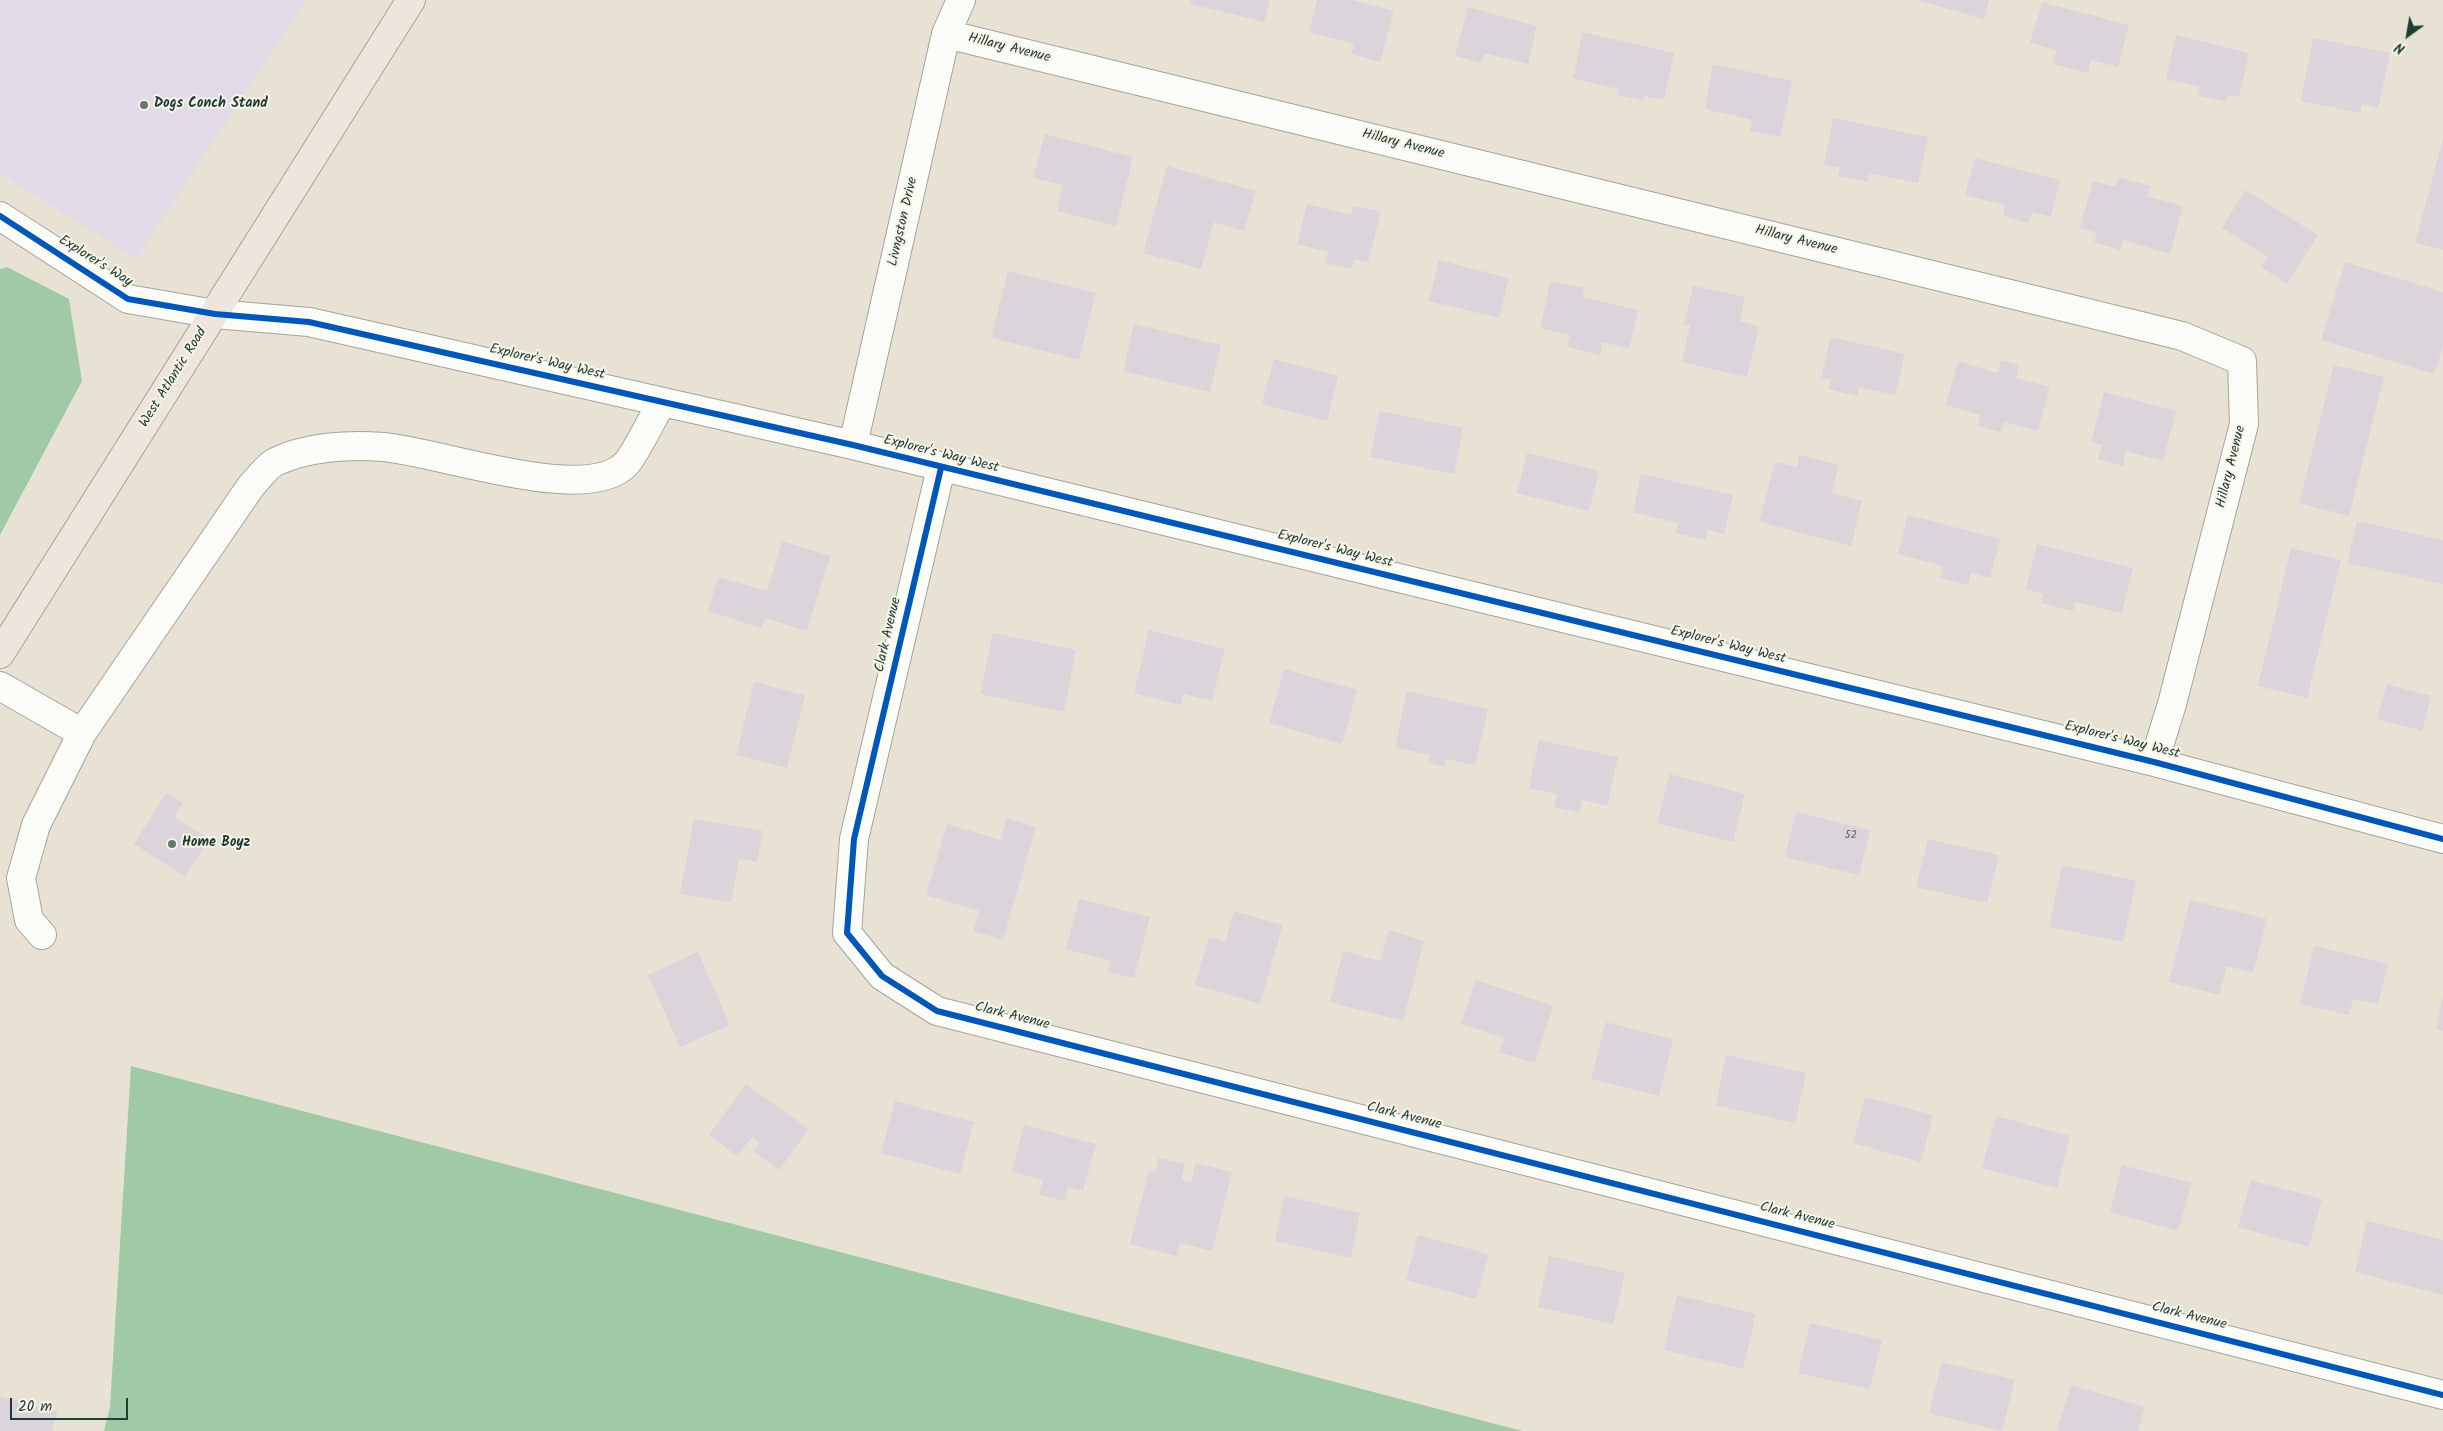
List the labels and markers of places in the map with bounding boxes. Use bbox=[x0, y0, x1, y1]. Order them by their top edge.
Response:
place label: Dogs Conch Stand bbox=[154, 97, 268, 113]
marker: Dogs Conch Stand bbox=[138, 99, 150, 111]
place label: Home Boyz bbox=[182, 836, 250, 852]
marker: Home Boyz bbox=[166, 838, 178, 850]

